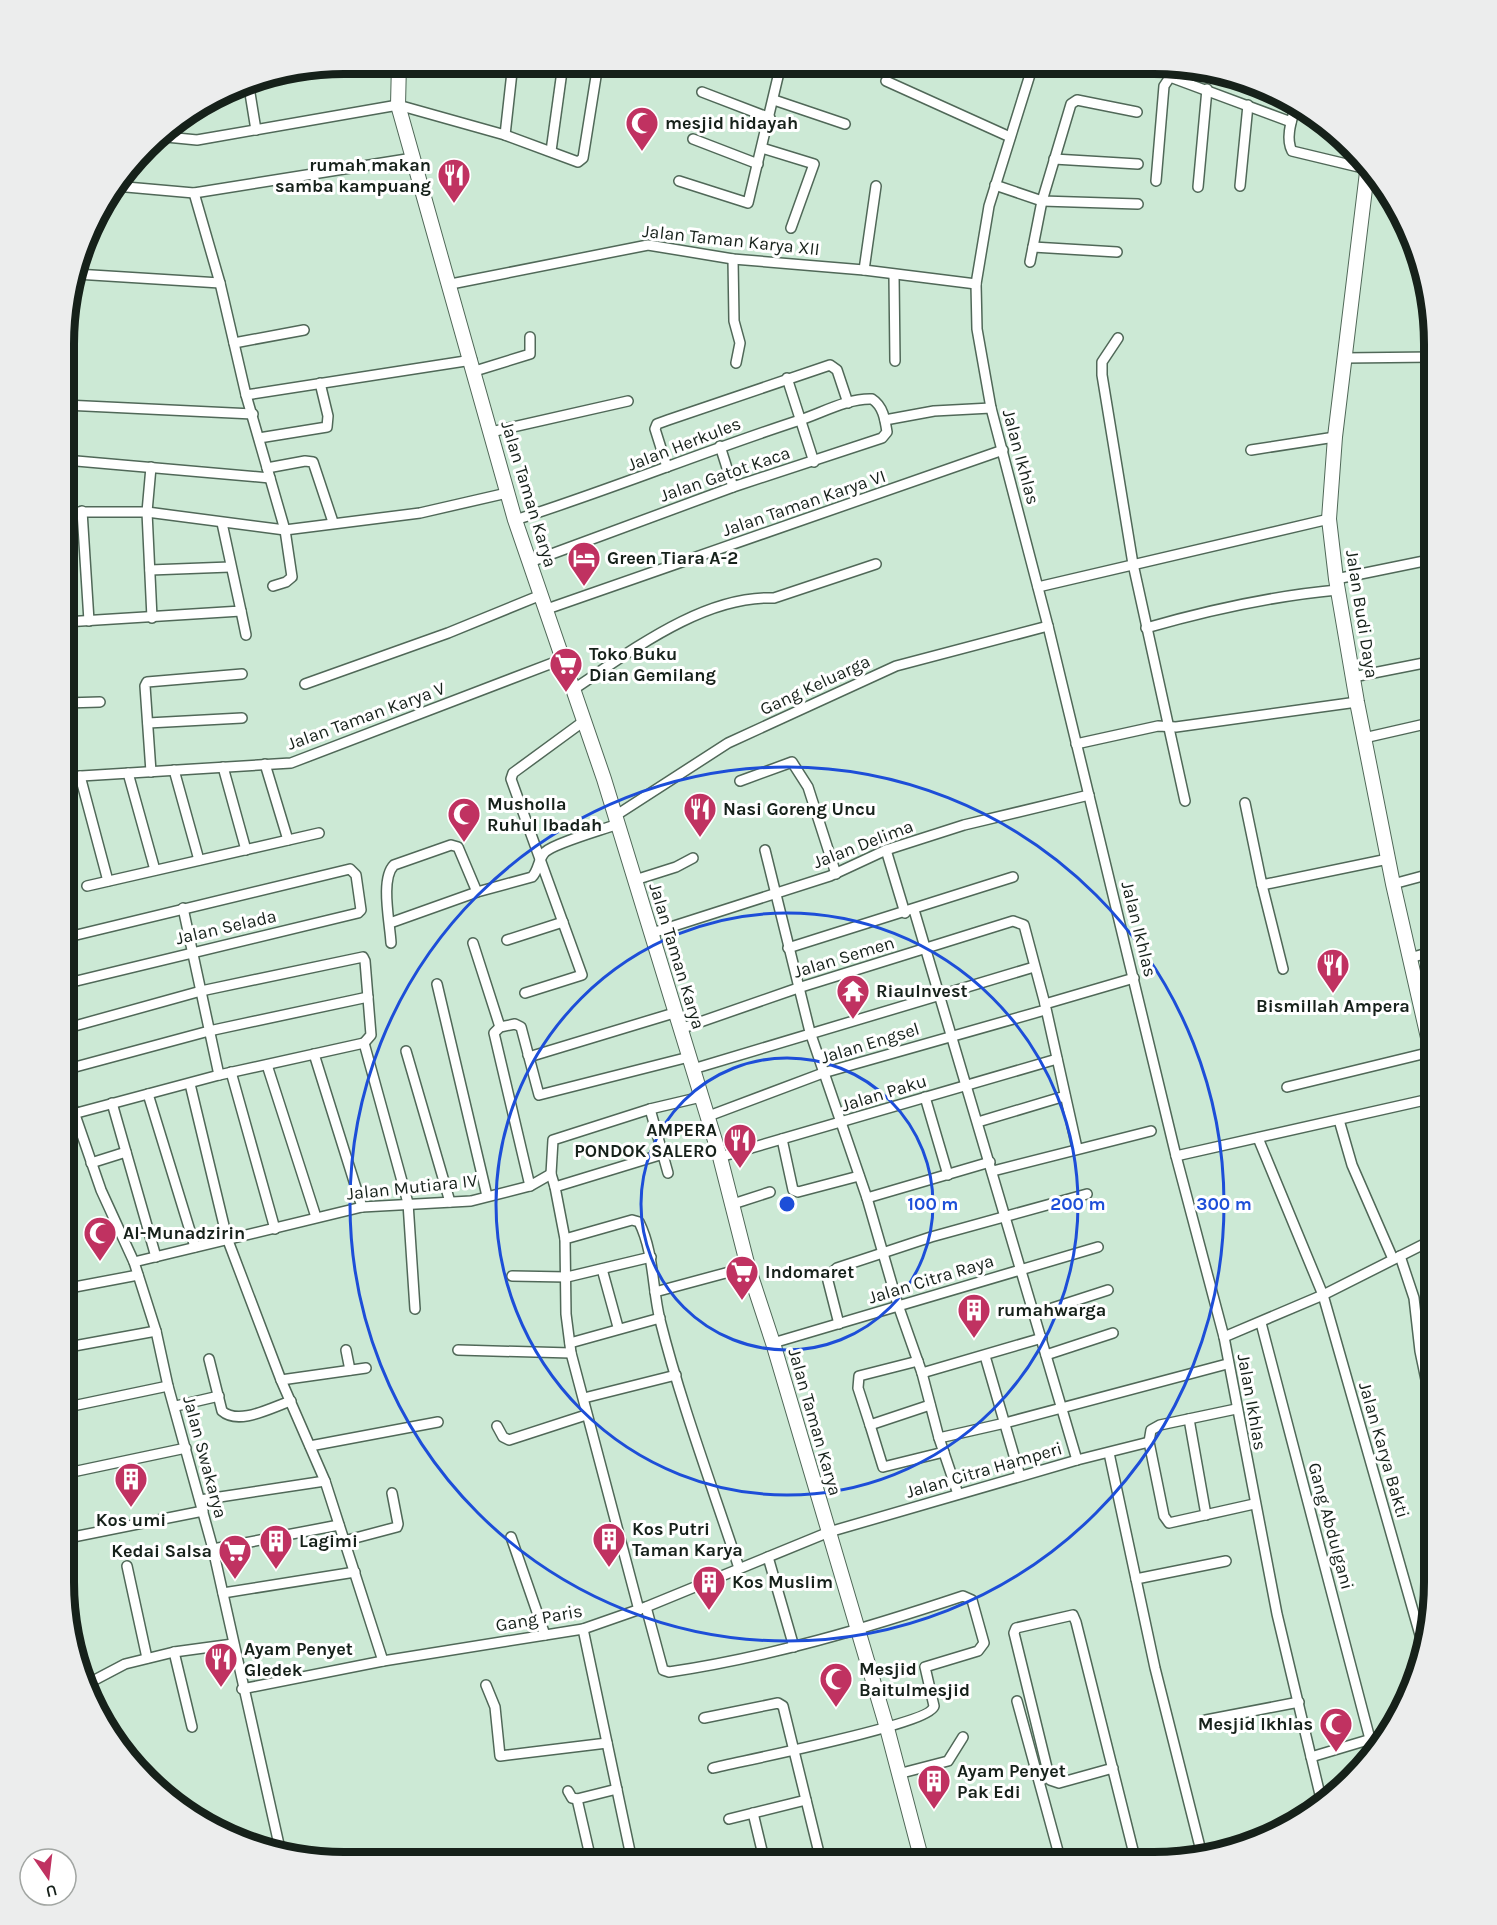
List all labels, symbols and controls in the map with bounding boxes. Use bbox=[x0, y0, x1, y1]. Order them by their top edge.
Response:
mosque icon: mesjid hidayah bbox=[624, 105, 660, 152]
place label: mesjid hidayah bbox=[665, 112, 798, 134]
place label: rumah makan samba kampuang bbox=[275, 154, 432, 197]
restaurant icon: rumah makan samba kampuang bbox=[436, 157, 472, 204]
street label: Jalan Taman Karya XII bbox=[641, 220, 821, 260]
street label: Jalan Ikhlas bbox=[998, 407, 1044, 507]
street label: Jalan Herkules bbox=[624, 412, 744, 476]
street label: Jalan Taman Karya bbox=[496, 418, 562, 570]
street label: Jalan Gatot Kaca bbox=[657, 441, 793, 507]
street label: Jalan Taman Karya VI bbox=[719, 465, 889, 541]
hotel icon: Green Tiara A-2 bbox=[566, 540, 602, 587]
place label: Green Tiara A-2 bbox=[607, 547, 738, 569]
street label: Jalan Budi Daya bbox=[1341, 548, 1383, 680]
place label: Toko Buku Dian Gemilang bbox=[589, 643, 716, 686]
supermarket icon: Toko Buku Dian Gemilang bbox=[548, 646, 584, 693]
street label: Gang Keluarga bbox=[756, 650, 874, 720]
street label: Jalan Taman Karya V bbox=[284, 677, 448, 755]
restaurant icon: Nasi Goreng Uncu bbox=[682, 791, 718, 838]
place label: Musholla Ruhul Ibadah bbox=[487, 793, 602, 836]
mosque icon: Musholla Ruhul Ibadah bbox=[446, 796, 482, 843]
place label: Nasi Goreng Uncu bbox=[723, 798, 876, 820]
street label: Jalan Delima bbox=[810, 815, 916, 873]
street label: Jalan Ikhlas bbox=[1117, 879, 1161, 979]
street label: Jalan Taman Karya bbox=[644, 880, 710, 1032]
street label: Jalan Selada bbox=[173, 905, 279, 949]
street label: Jalan Semen bbox=[791, 931, 897, 983]
restaurant icon: Bismillah Ampera bbox=[1315, 947, 1351, 994]
temple icon: RiauInvest bbox=[835, 973, 871, 1020]
place label: RiauInvest bbox=[876, 980, 967, 1002]
place label: Bismillah Ampera bbox=[1256, 995, 1410, 1017]
street label: Jalan Engsel bbox=[818, 1018, 922, 1068]
street label: Jalan Paku bbox=[839, 1070, 929, 1116]
place label: AMPERA PONDOK SALERO bbox=[574, 1119, 717, 1162]
restaurant icon: AMPERA PONDOK SALERO bbox=[722, 1122, 758, 1169]
street label: Jalan Mutiara IV bbox=[346, 1169, 478, 1205]
text: 100 m bbox=[908, 1193, 958, 1215]
text: 200 m bbox=[1050, 1193, 1106, 1215]
text: 300 m bbox=[1196, 1193, 1252, 1215]
centre of rings bbox=[777, 1194, 797, 1214]
mosque icon: Al-Munadzirin bbox=[82, 1215, 118, 1262]
place label: Al-Munadzirin bbox=[123, 1222, 245, 1244]
street label: Jalan Citra Raya bbox=[865, 1249, 997, 1309]
supermarket icon: Indomaret bbox=[724, 1254, 760, 1301]
place label: Indomaret bbox=[765, 1261, 854, 1283]
building icon: rumahwarga bbox=[956, 1292, 992, 1339]
place label: rumahwarga bbox=[997, 1299, 1106, 1321]
street label: Jalan Taman Karya bbox=[783, 1346, 847, 1498]
street label: Jalan Ikhlas bbox=[1233, 1352, 1271, 1452]
street label: Jalan Karya Bakti bbox=[1354, 1379, 1414, 1521]
street label: Jalan Swakarya bbox=[178, 1393, 232, 1521]
street label: Jalan Citra Hamperi bbox=[903, 1437, 1065, 1503]
street label: Gang Abdulgani bbox=[1303, 1460, 1359, 1592]
building icon: Kos umi bbox=[113, 1461, 149, 1508]
place label: Kos umi bbox=[96, 1509, 166, 1531]
place label: Kos Putri Taman Karya bbox=[632, 1518, 743, 1561]
building icon: Kos Putri Taman Karya bbox=[591, 1521, 627, 1568]
building icon: Lagimi bbox=[258, 1523, 294, 1570]
place label: Lagimi bbox=[299, 1530, 358, 1552]
supermarket icon: Kedai Salsa bbox=[217, 1533, 253, 1580]
place label: Kedai Salsa bbox=[111, 1540, 212, 1562]
building icon: Kos Muslim bbox=[691, 1564, 727, 1611]
place label: Kos Muslim bbox=[732, 1571, 833, 1593]
street label: Gang Paris bbox=[494, 1600, 584, 1636]
place label: Ayam Penyet Gledek bbox=[244, 1638, 353, 1681]
restaurant icon: Ayam Penyet Gledek bbox=[203, 1641, 239, 1688]
place label: Mesjid Baitulmesjid bbox=[859, 1658, 970, 1701]
mosque icon: Mesjid Baitulmesjid bbox=[818, 1661, 854, 1708]
mosque icon: Mesjid Ikhlas bbox=[1318, 1706, 1354, 1753]
place label: Mesjid Ikhlas bbox=[1198, 1713, 1313, 1735]
place label: Ayam Penyet Pak Edi bbox=[957, 1760, 1066, 1803]
building icon: Ayam Penyet Pak Edi bbox=[916, 1763, 952, 1810]
north arrow bbox=[18, 1847, 78, 1907]
text: U bbox=[44, 1881, 59, 1902]

